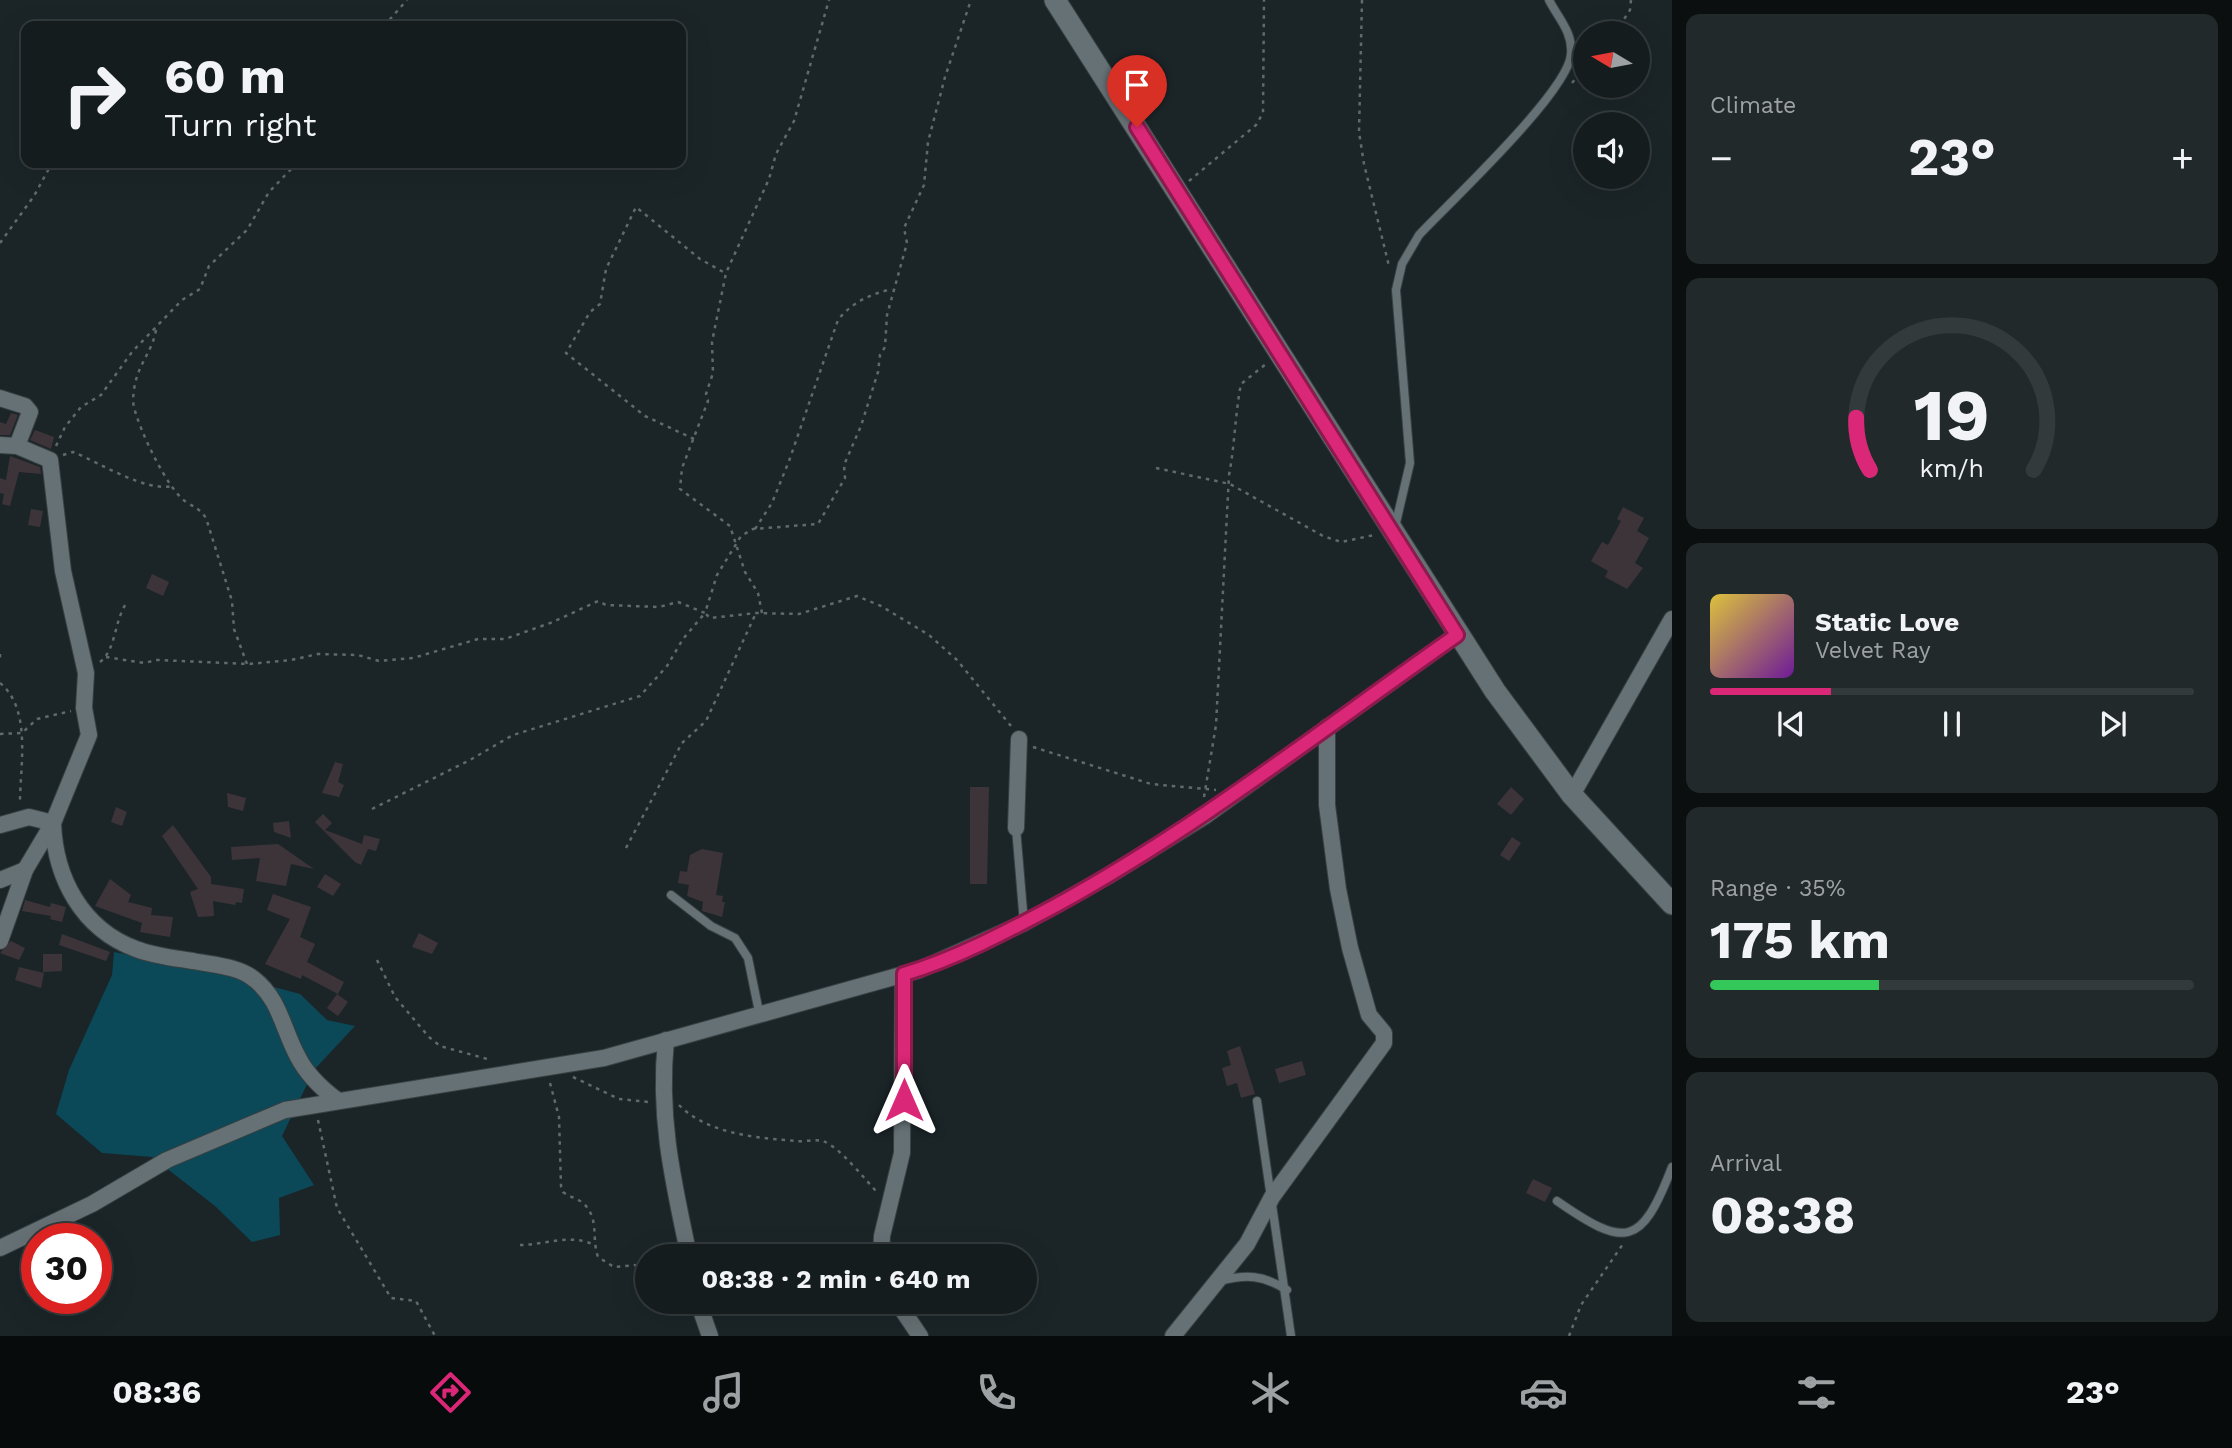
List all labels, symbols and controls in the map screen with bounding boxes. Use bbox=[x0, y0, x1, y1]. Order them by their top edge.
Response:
north arrow bbox=[1573, 21, 1650, 98]
map controls bbox=[1573, 21, 1650, 189]
text: 60 m bbox=[164, 47, 286, 105]
icon: right bbox=[49, 49, 140, 140]
pin bbox=[1107, 55, 1167, 127]
icon: arrive bbox=[1118, 66, 1156, 104]
text: Climate bbox=[1710, 92, 1796, 119]
text: Turn right bbox=[164, 106, 316, 144]
button: sound bbox=[1573, 112, 1650, 189]
text: 23° bbox=[1908, 127, 1996, 188]
text: − bbox=[1710, 136, 1733, 180]
text: + bbox=[2171, 136, 2194, 180]
text: 19 bbox=[1914, 372, 1990, 458]
text: km/h bbox=[1920, 453, 1984, 482]
text: Static Love bbox=[1815, 607, 1959, 637]
text: Velvet Ray bbox=[1815, 637, 1931, 664]
icon: previous bbox=[1772, 705, 1810, 743]
icon: pause bbox=[1933, 705, 1971, 743]
icon: next bbox=[2094, 705, 2132, 743]
text: Range · 35% bbox=[1710, 875, 1845, 902]
text: 175 km bbox=[1710, 910, 1890, 971]
position arrow bbox=[867, 1063, 941, 1137]
text: Arrival bbox=[1710, 1150, 1782, 1177]
text: 08:38 bbox=[1710, 1185, 1855, 1246]
speed limit sign: 30 bbox=[21, 1223, 112, 1314]
text: 08:38 · 2 min · 640 m bbox=[701, 1264, 971, 1294]
icon: directions bbox=[426, 1368, 475, 1417]
icon: music bbox=[699, 1368, 748, 1417]
icon: phone bbox=[972, 1368, 1021, 1417]
icon: climate bbox=[1246, 1368, 1295, 1417]
icon: car bbox=[1519, 1368, 1568, 1417]
icon: filters bbox=[1792, 1368, 1841, 1417]
text: 08:36 bbox=[112, 1373, 201, 1411]
text: 23° bbox=[2066, 1373, 2120, 1411]

